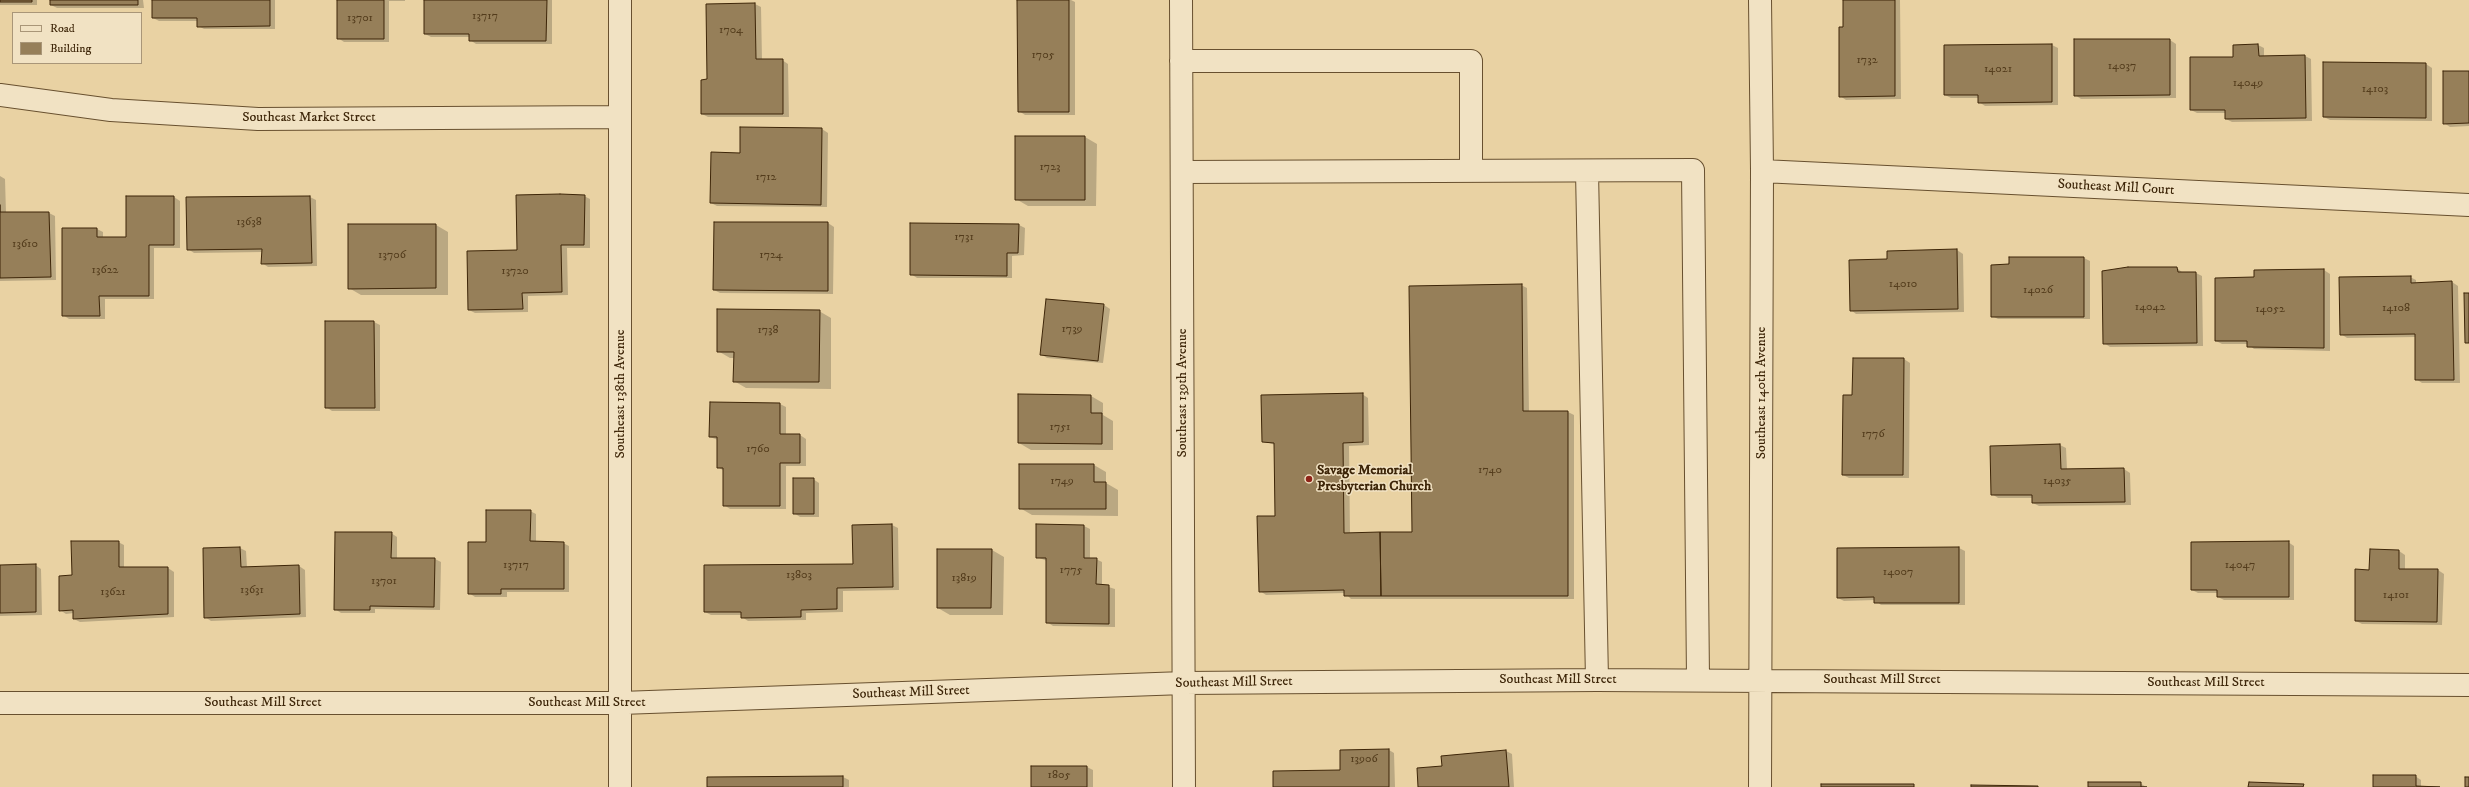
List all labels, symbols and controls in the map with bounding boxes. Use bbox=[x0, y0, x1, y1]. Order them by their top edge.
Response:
house number: 13717 bbox=[472, 10, 498, 24]
legend bbox=[12, 12, 142, 64]
house number: 13701 bbox=[347, 12, 373, 26]
text: Road bbox=[50, 21, 75, 36]
house number: 1704 bbox=[719, 24, 743, 38]
text: Building bbox=[50, 41, 91, 56]
house number: 1705 bbox=[1031, 49, 1055, 63]
house number: 1732 bbox=[1856, 54, 1878, 68]
house number: 14037 bbox=[2108, 60, 2136, 74]
house number: 14021 bbox=[1984, 63, 2012, 77]
house number: 14049 bbox=[2233, 77, 2263, 91]
house number: 14103 bbox=[2362, 83, 2388, 97]
street label: Southeast Market Street bbox=[242, 110, 376, 126]
house number: 1723 bbox=[1039, 161, 1061, 175]
house number: 1712 bbox=[755, 171, 777, 185]
street label: Southeast Mill Court bbox=[2057, 177, 2175, 199]
house number: 13638 bbox=[236, 216, 262, 230]
house number: 1731 bbox=[954, 231, 974, 245]
house number: 13610 bbox=[12, 238, 38, 252]
house number: 13706 bbox=[378, 249, 406, 263]
house number: 1724 bbox=[759, 249, 783, 263]
house number: 13622 bbox=[92, 264, 118, 278]
house number: 13720 bbox=[501, 265, 529, 279]
house number: 14010 bbox=[1889, 278, 1917, 292]
house number: 14026 bbox=[2023, 284, 2053, 298]
house number: 14042 bbox=[2135, 301, 2165, 315]
house number: 14108 bbox=[2382, 302, 2410, 316]
house number: 14052 bbox=[2255, 303, 2285, 317]
house number: 1739 bbox=[1061, 323, 1083, 337]
house number: 1738 bbox=[757, 324, 779, 338]
street label: Southeast 140th Avenue bbox=[1754, 327, 1770, 459]
street label: Southeast 139th Avenue bbox=[1175, 328, 1191, 458]
street label: Southeast 138th Avenue bbox=[613, 329, 629, 459]
house number: 1751 bbox=[1049, 421, 1071, 435]
house number: 1776 bbox=[1861, 428, 1885, 442]
house number: 1760 bbox=[746, 443, 770, 457]
place label: Savage Memorial Presbyterian Church bbox=[1317, 463, 1431, 496]
house number: 1740 bbox=[1478, 464, 1502, 478]
marker: Savage Memorial Presbyterian Church bbox=[1304, 474, 1314, 484]
house number: 1749 bbox=[1050, 475, 1074, 489]
house number: 14035 bbox=[2043, 475, 2071, 489]
house number: 13717 bbox=[503, 559, 529, 573]
house number: 14047 bbox=[2225, 559, 2255, 573]
house number: 1775 bbox=[1060, 564, 1082, 578]
house number: 14007 bbox=[1883, 566, 1913, 580]
house number: 13803 bbox=[786, 569, 812, 583]
house number: 13819 bbox=[951, 572, 977, 586]
house number: 13701 bbox=[371, 575, 397, 589]
house number: 13631 bbox=[240, 584, 264, 598]
house number: 13621 bbox=[100, 586, 126, 600]
house number: 14101 bbox=[2383, 589, 2409, 603]
street label: Southeast Mill Street bbox=[1499, 672, 1617, 688]
street label: Southeast Mill Street bbox=[1823, 672, 1941, 688]
street label: Southeast Mill Street bbox=[1175, 674, 1293, 692]
street label: Southeast Mill Street bbox=[2147, 675, 2265, 691]
street label: Southeast Mill Street bbox=[852, 683, 970, 703]
street label: Southeast Mill Street bbox=[204, 695, 322, 711]
street label: Southeast Mill Street bbox=[528, 695, 646, 711]
house number: 13906 bbox=[1350, 753, 1378, 767]
house number: 1805 bbox=[1048, 769, 1070, 783]

